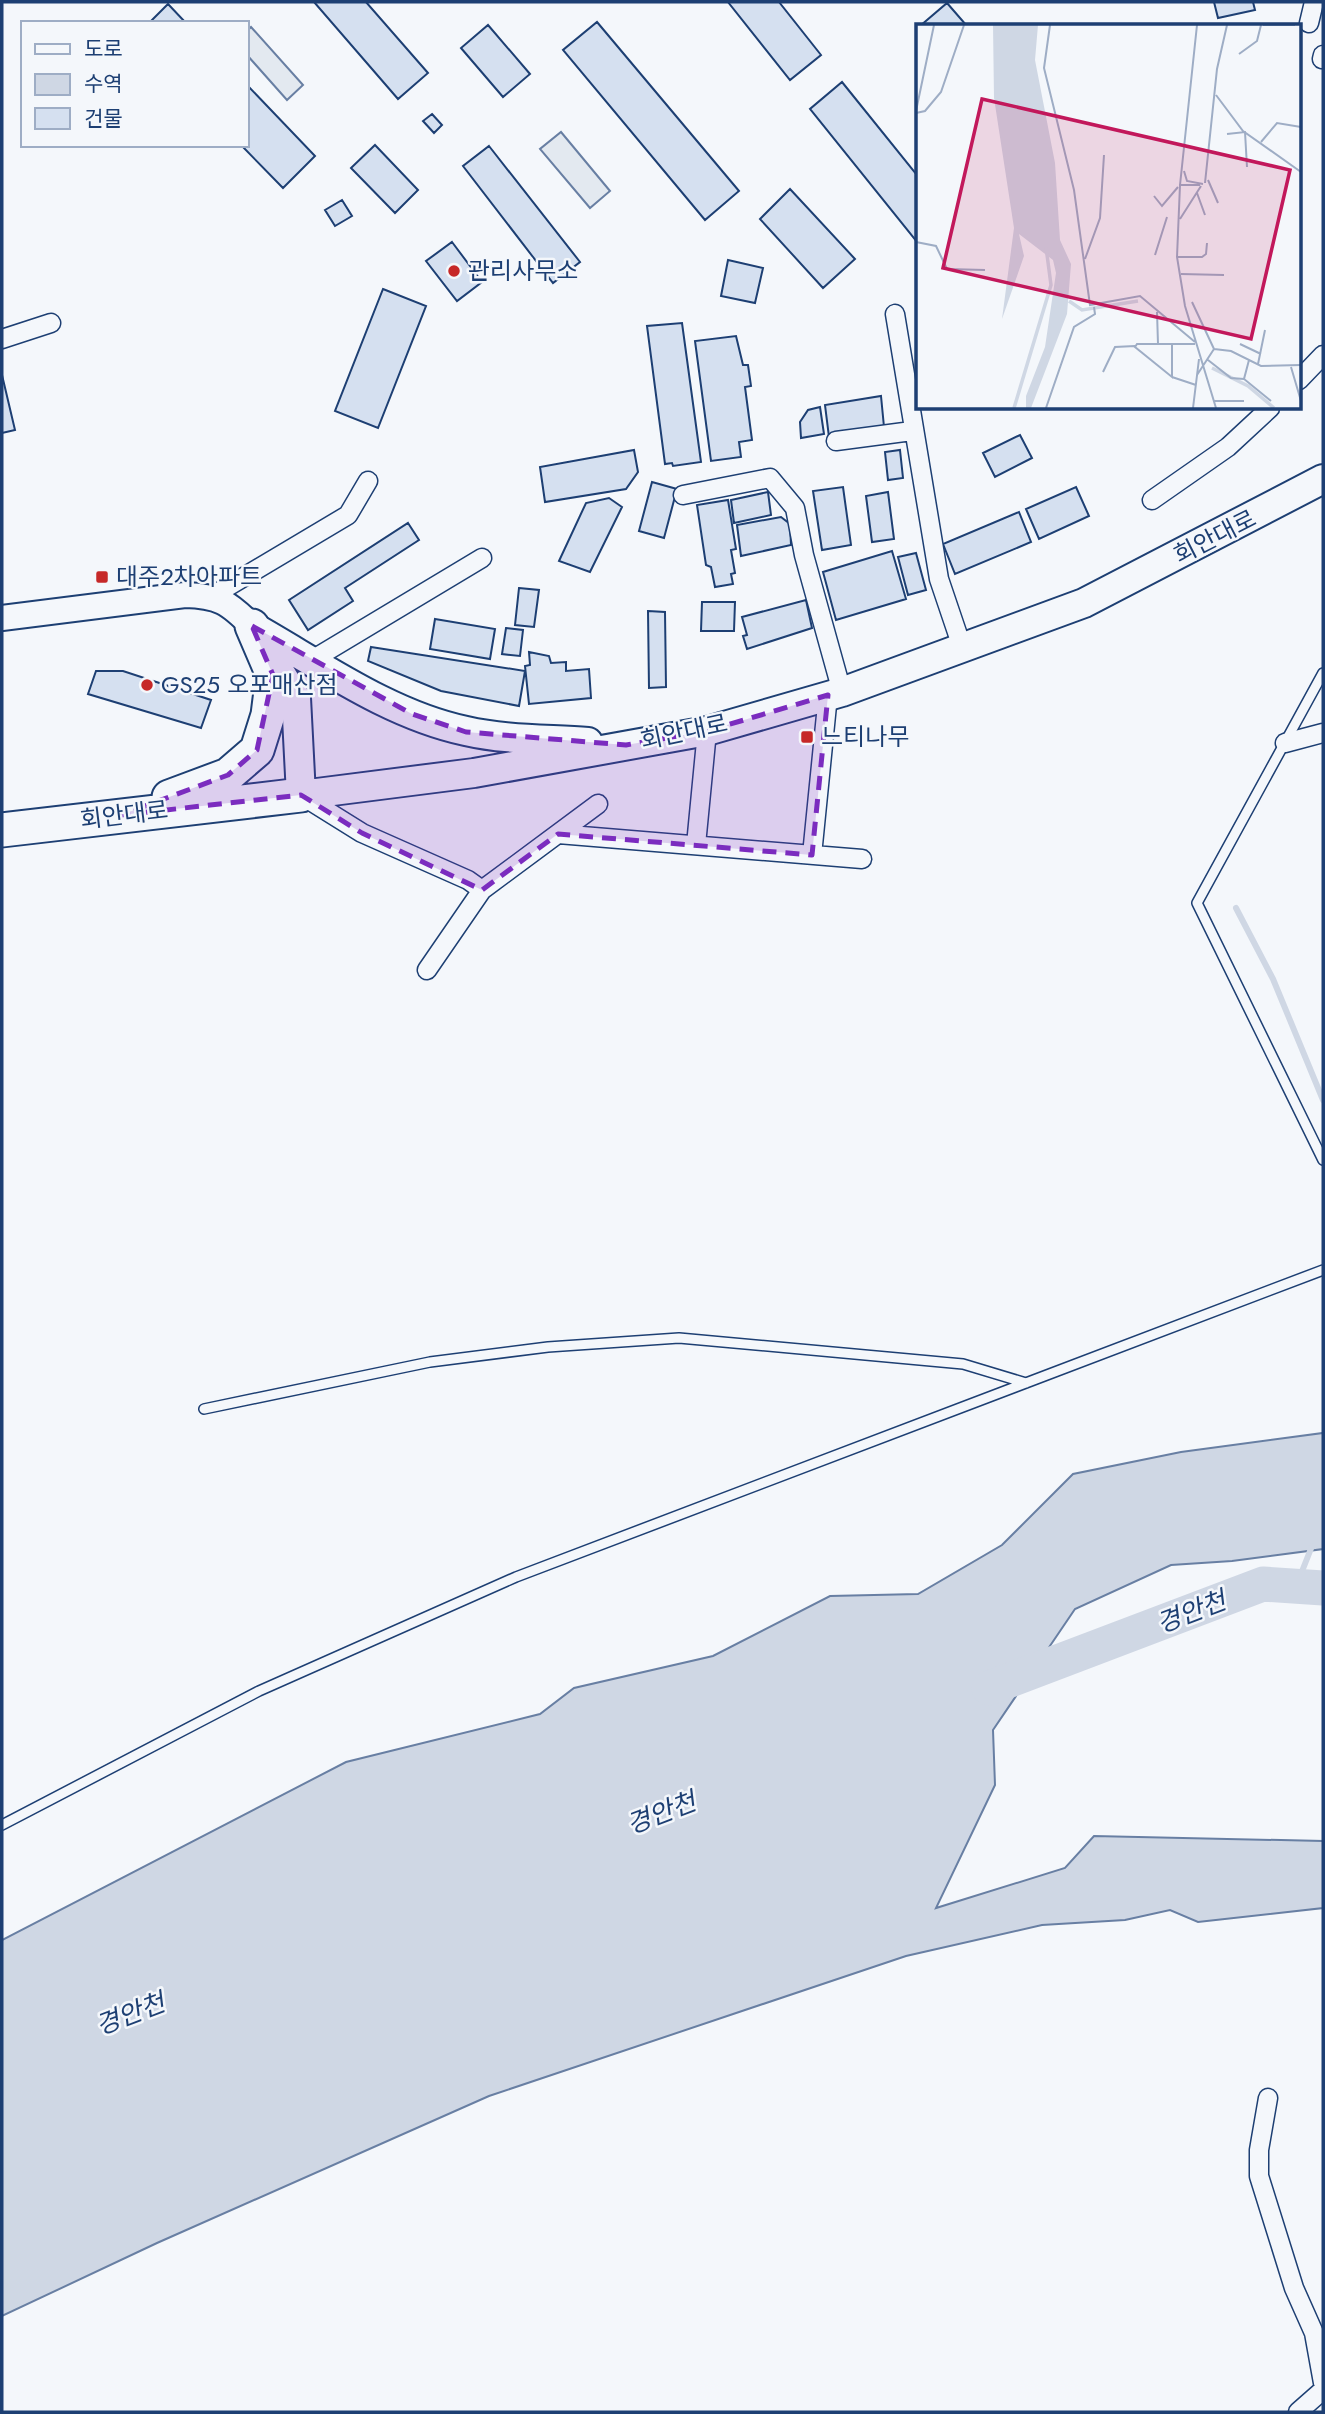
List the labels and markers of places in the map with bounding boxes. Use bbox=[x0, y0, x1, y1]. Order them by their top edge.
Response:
place label: 관리사무소 bbox=[468, 253, 578, 288]
marker: 관리사무소 bbox=[446, 263, 462, 279]
place label: 대주2차아파트 bbox=[116, 559, 262, 594]
marker: 대주2차아파트 bbox=[94, 569, 110, 585]
place label: GS25 오포매산점 bbox=[161, 667, 338, 702]
marker: GS25 오포매산점 bbox=[139, 677, 155, 693]
place label: 느티나무 bbox=[821, 719, 909, 754]
marker: 느티나무 bbox=[799, 729, 815, 745]

